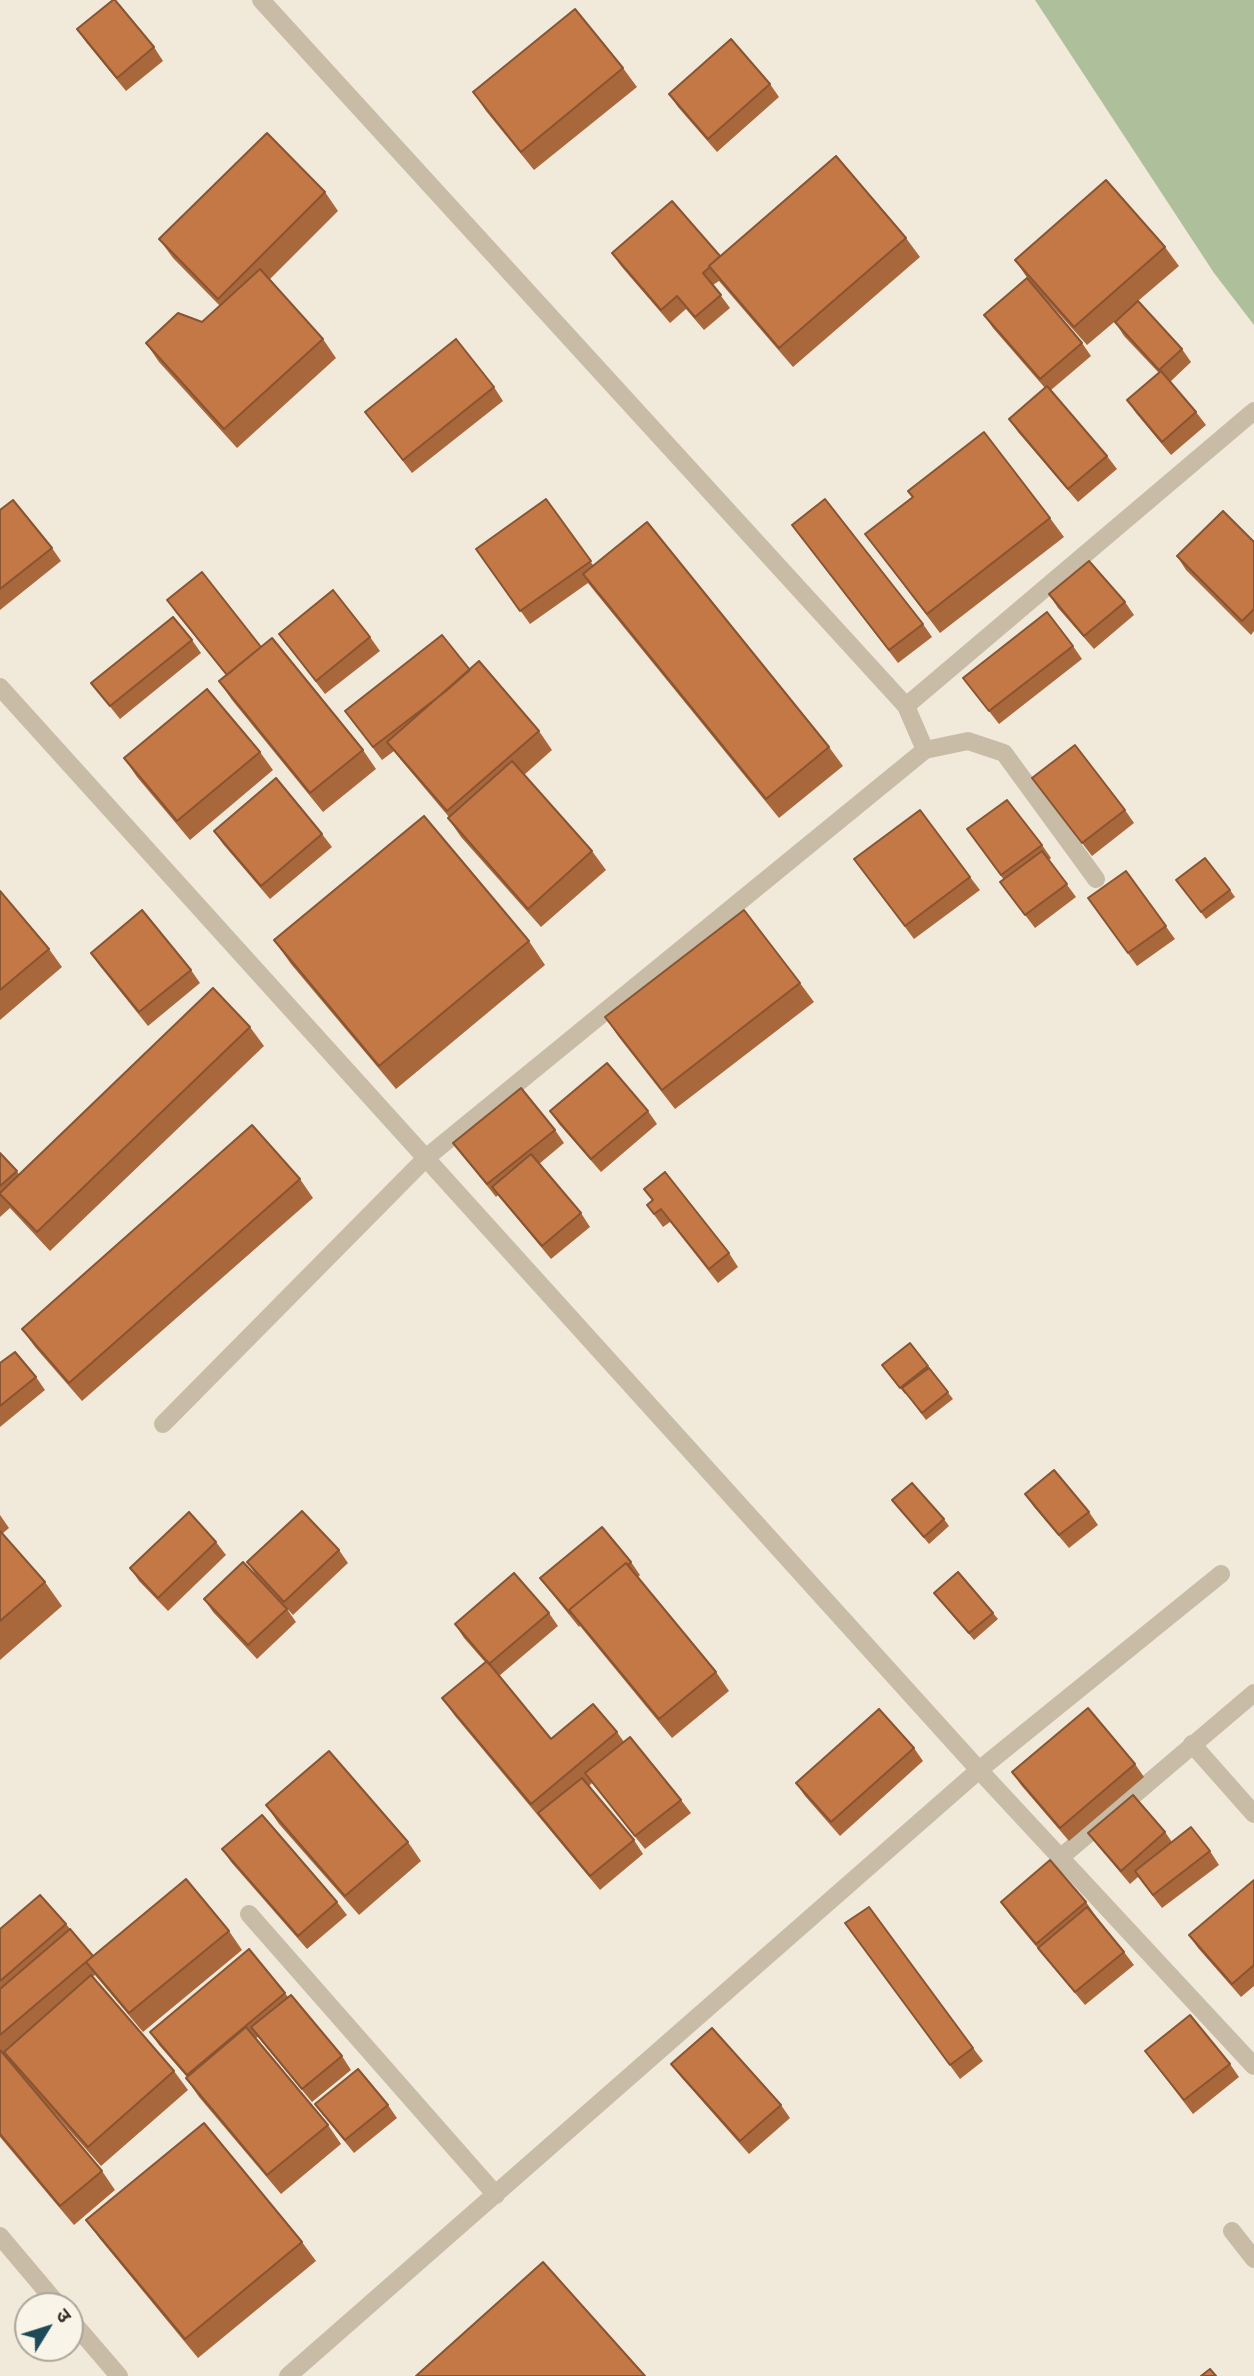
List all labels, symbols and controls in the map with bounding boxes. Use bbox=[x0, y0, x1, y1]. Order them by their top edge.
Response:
north arrow bbox=[14, 2292, 84, 2362]
text: उ bbox=[51, 2304, 77, 2327]

